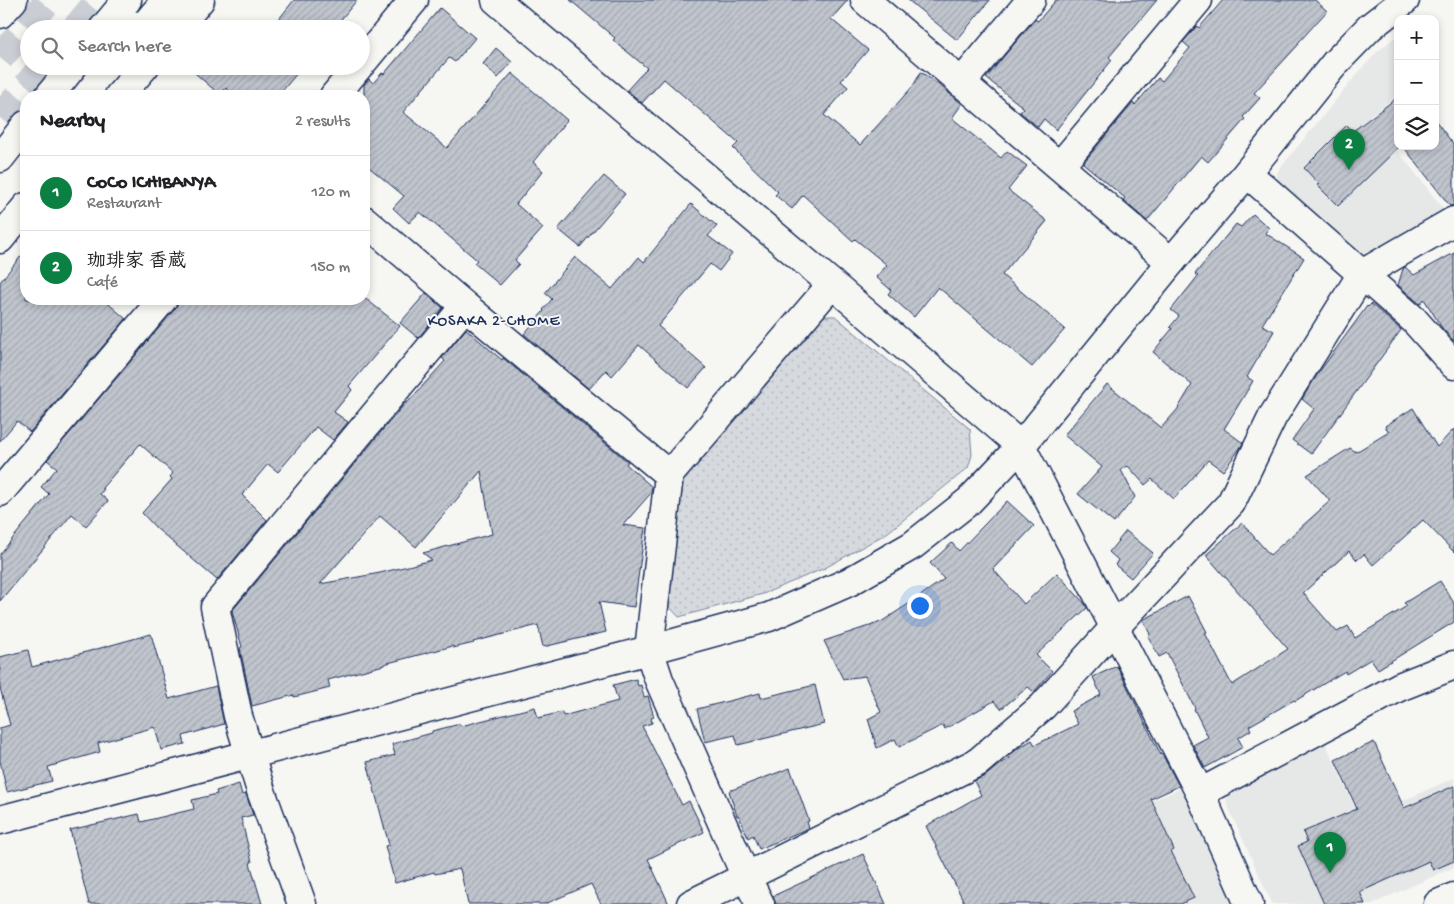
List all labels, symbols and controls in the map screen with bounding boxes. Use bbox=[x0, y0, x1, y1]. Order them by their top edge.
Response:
map controls bbox=[1394, 15, 1439, 150]
button: + bbox=[1394, 15, 1439, 60]
search box bbox=[20, 20, 370, 75]
icon: search bbox=[38, 34, 66, 62]
text: Search here bbox=[78, 36, 172, 59]
button: − bbox=[1394, 60, 1439, 105]
button: layers bbox=[1394, 105, 1439, 150]
text: Nearby bbox=[40, 110, 105, 135]
text: 2 results bbox=[295, 113, 350, 132]
pin: 2 bbox=[1333, 129, 1365, 170]
text: CoCo ICHIBANYA bbox=[87, 172, 215, 195]
text: 1 bbox=[53, 184, 59, 203]
text: 120 m bbox=[311, 184, 350, 203]
text: Restaurant bbox=[87, 195, 161, 214]
text: 珈琲家 香蔵 bbox=[87, 251, 187, 274]
text: 2 bbox=[52, 259, 60, 278]
text: 150 m bbox=[311, 259, 350, 278]
text: Café bbox=[87, 274, 118, 293]
district label: KOSAKA 2-CHOME bbox=[428, 313, 560, 332]
your location bbox=[907, 593, 933, 619]
pin: 1 bbox=[1314, 832, 1346, 873]

